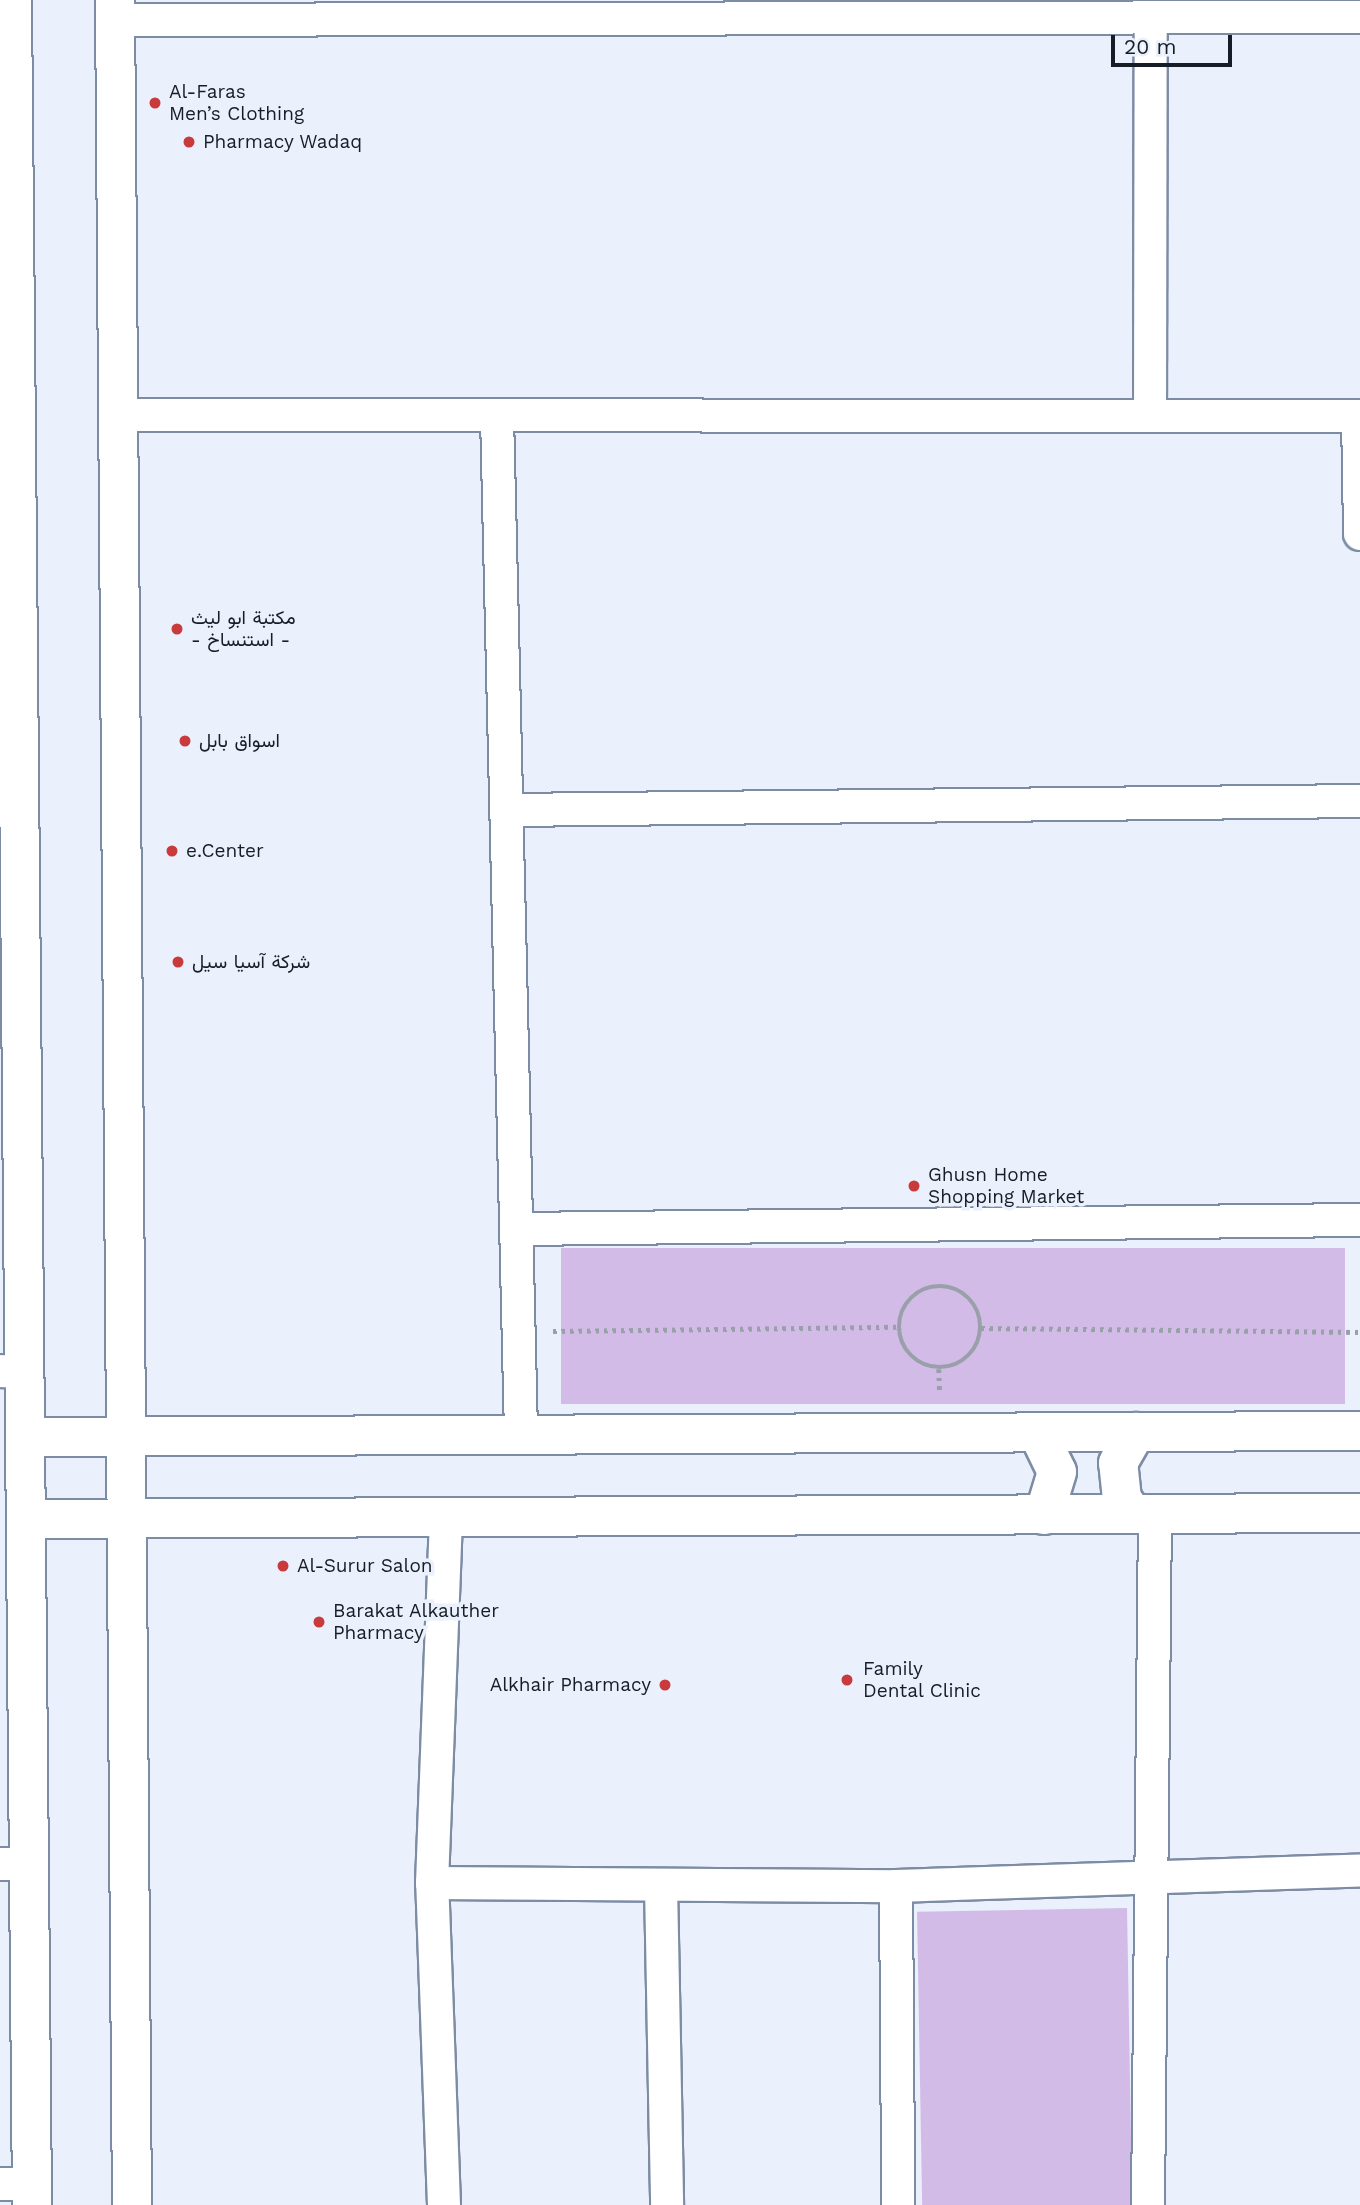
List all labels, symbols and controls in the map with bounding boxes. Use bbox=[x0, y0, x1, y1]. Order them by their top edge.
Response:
scale bar bbox=[1115, 21, 1236, 65]
text: 20 m bbox=[1124, 34, 1176, 59]
place label: Al-Faras Men’s Clothing bbox=[169, 81, 304, 125]
marker: Al-Faras Men’s Clothing bbox=[147, 95, 163, 111]
place label: Pharmacy Wadaq bbox=[203, 131, 363, 153]
marker: Pharmacy Wadaq bbox=[181, 134, 197, 150]
place label: مكتبة ابو ليث - استنساخ - bbox=[191, 607, 296, 651]
marker: مكتبة ابو ليث - استنساخ - bbox=[169, 621, 185, 637]
place label: اسواق بابل bbox=[199, 730, 280, 752]
marker: اسواق بابل bbox=[177, 733, 193, 749]
place label: e.Center bbox=[186, 840, 264, 862]
marker: e.Center bbox=[164, 843, 180, 859]
place label: شركة آسيا سيل bbox=[192, 951, 310, 973]
marker: شركة آسيا سيل bbox=[170, 954, 186, 970]
place label: Ghusn Home Shopping Market bbox=[928, 1164, 1084, 1208]
marker: Ghusn Home Shopping Market bbox=[906, 1178, 922, 1194]
place label: Al-Surur Salon bbox=[297, 1555, 433, 1577]
marker: Al-Surur Salon bbox=[275, 1558, 291, 1574]
place label: Barakat Alkauther Pharmacy bbox=[333, 1600, 500, 1644]
marker: Barakat Alkauther Pharmacy bbox=[311, 1614, 327, 1630]
place label: Family Dental Clinic bbox=[863, 1658, 982, 1702]
marker: Family Dental Clinic bbox=[837, 1670, 857, 1690]
place label: Alkhair Pharmacy bbox=[489, 1674, 651, 1696]
marker: Alkhair Pharmacy bbox=[657, 1677, 673, 1693]

